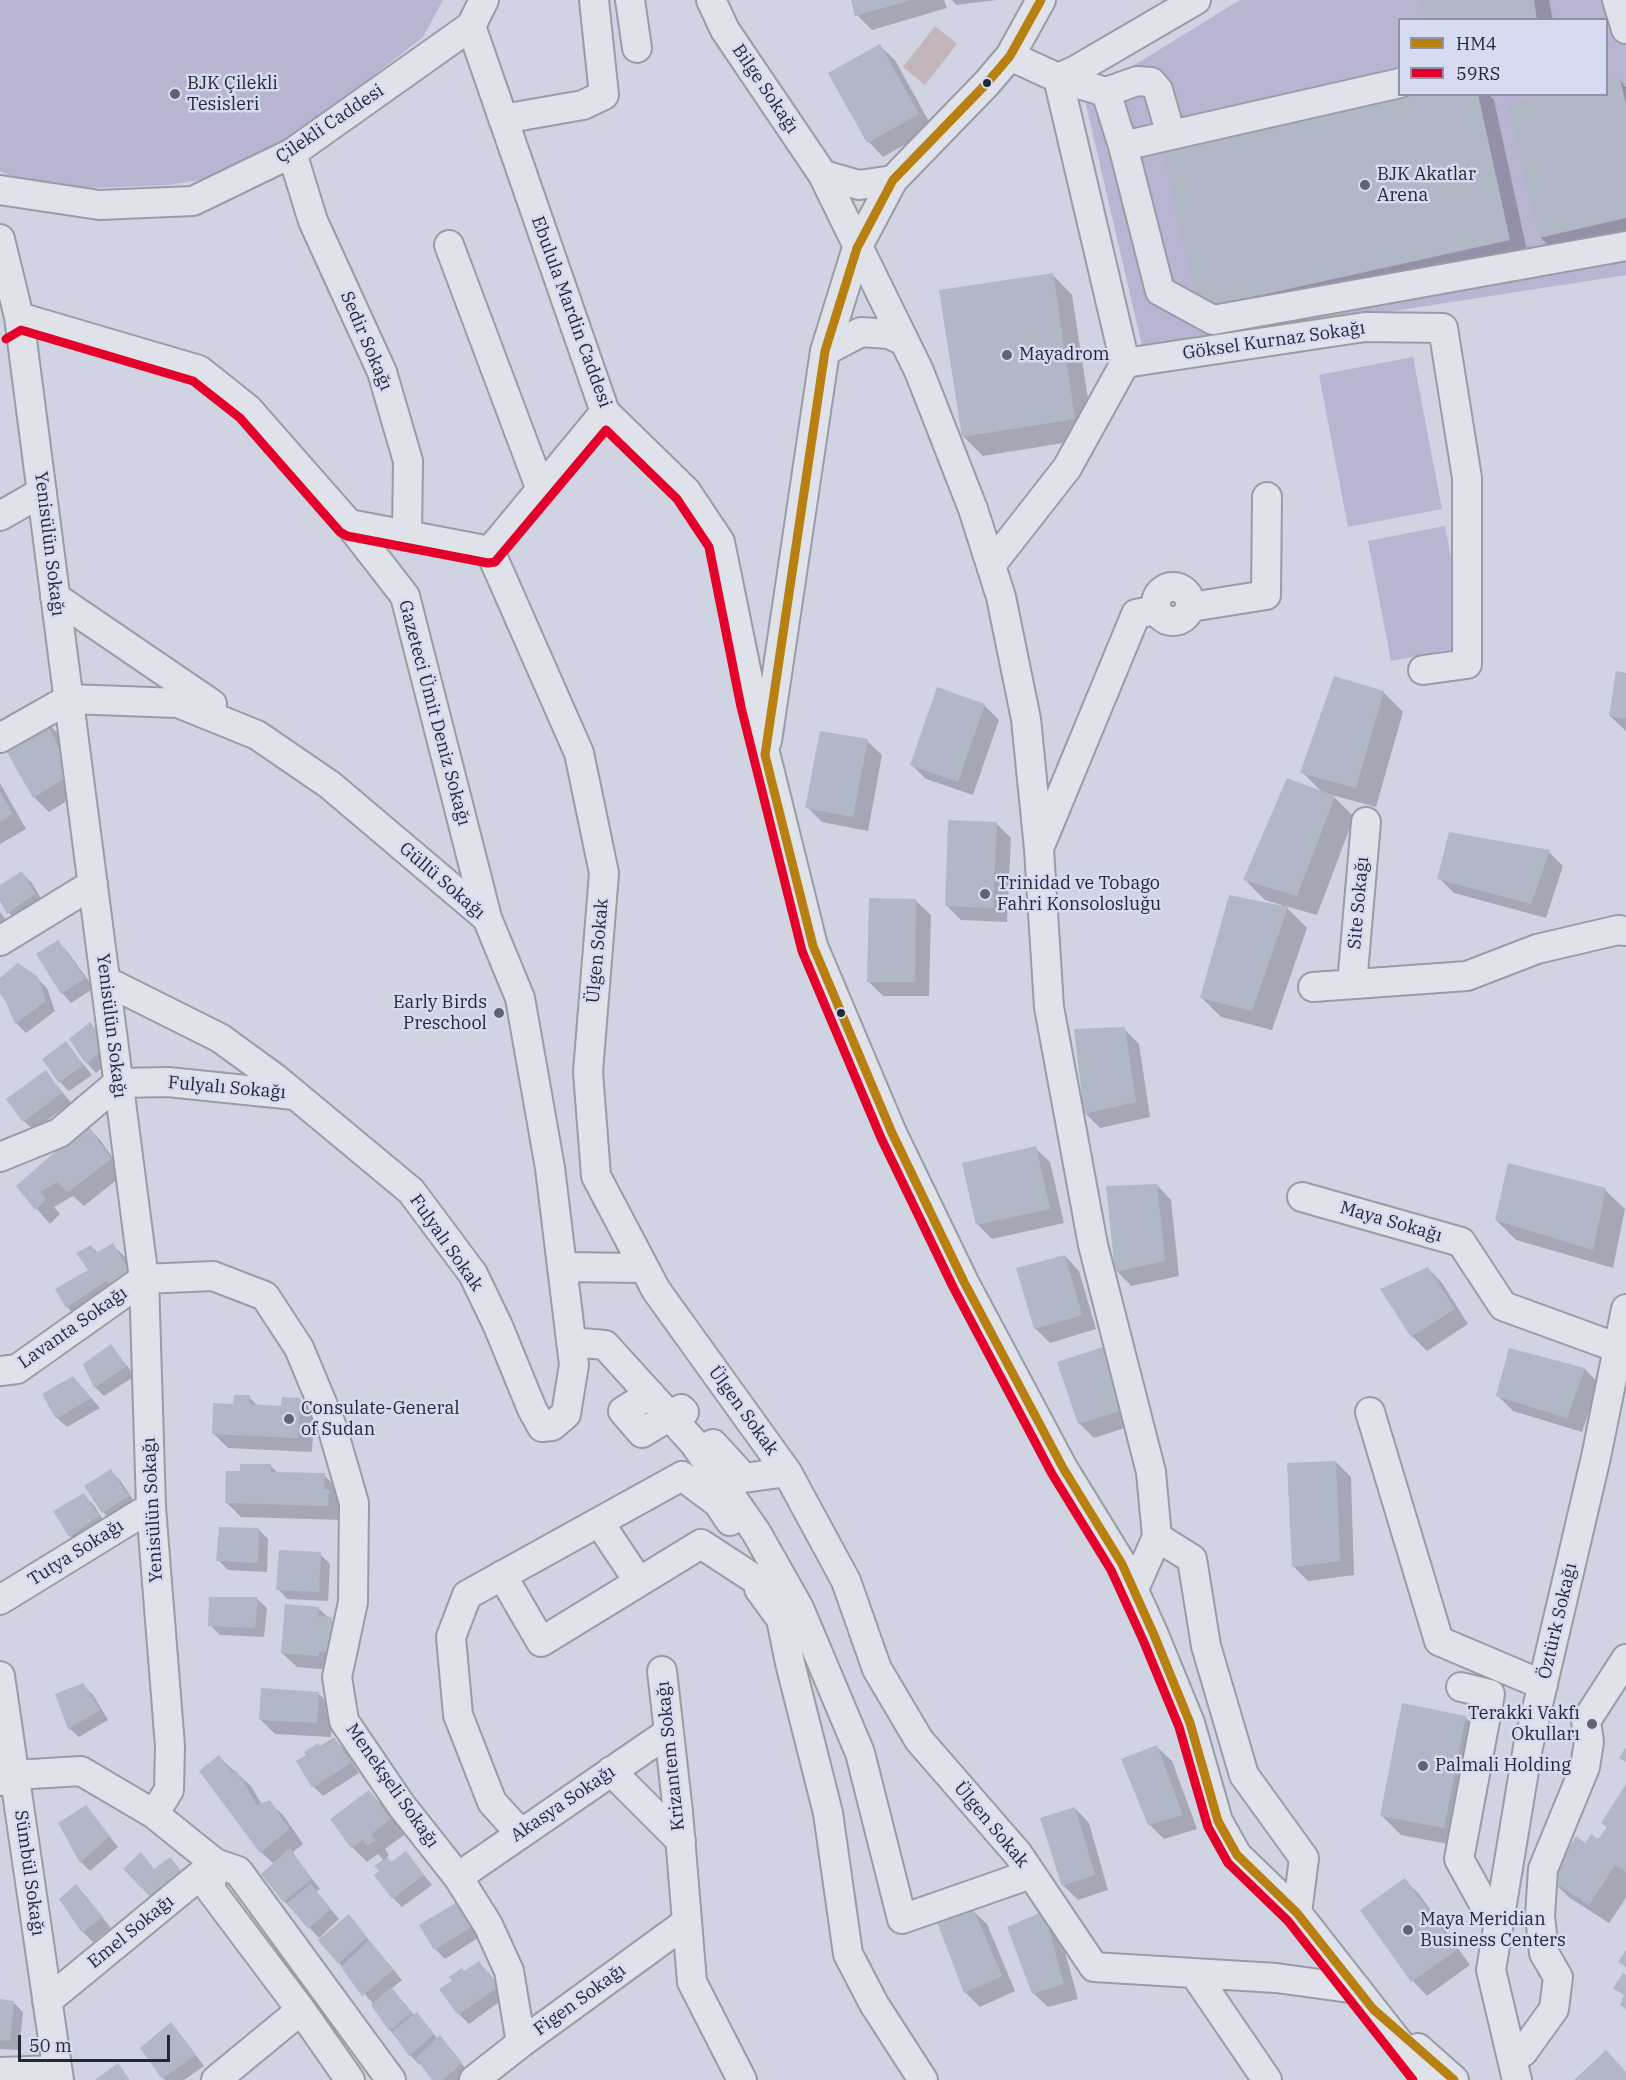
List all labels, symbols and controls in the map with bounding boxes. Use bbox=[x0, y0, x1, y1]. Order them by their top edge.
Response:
legend bbox=[1398, 18, 1608, 96]
text: HM4 bbox=[1456, 32, 1497, 55]
street label: Bilge Sokağı bbox=[727, 40, 803, 138]
text: 59RS bbox=[1456, 62, 1500, 85]
place label: BJK Çilekli Tesisleri bbox=[187, 73, 278, 116]
unlabelled marker bbox=[981, 77, 993, 89]
street label: Çilekli Caddesi bbox=[272, 80, 388, 168]
marker: BJK Çilekli Tesisleri bbox=[168, 87, 182, 101]
place label: BJK Akatlar Arena bbox=[1377, 164, 1476, 207]
marker: BJK Akatlar Arena bbox=[1358, 178, 1372, 192]
street label: Ebulula Mardin Caddesi bbox=[526, 213, 616, 411]
street label: Sedir Sokağı bbox=[335, 288, 397, 394]
street label: Göksel Kurnaz Sokağı bbox=[1181, 317, 1367, 365]
place label: Mayadrom bbox=[1019, 344, 1110, 366]
marker: Mayadrom bbox=[1000, 348, 1014, 362]
street label: Yenisülün Sokağı bbox=[29, 470, 69, 618]
street label: Gazeteci Ümit Deniz Sokağı bbox=[393, 598, 475, 828]
street label: Güllü Sokağı bbox=[395, 838, 489, 924]
street label: Site Sokağı bbox=[1344, 856, 1374, 950]
place label: Trinidad ve Tobago Fahri Konsolosluğu bbox=[997, 873, 1161, 916]
marker: Trinidad ve Tobago Fahri Konsolosluğu bbox=[978, 887, 992, 901]
street label: Ülgen Sokak bbox=[583, 898, 613, 1004]
street label: Yenisülün Sokağı bbox=[91, 952, 131, 1100]
place label: Early Birds Preschool bbox=[393, 992, 487, 1034]
marker: Early Birds Preschool bbox=[492, 1006, 506, 1020]
unlabelled marker bbox=[835, 1007, 847, 1019]
street label: Fulyalı Sokağı bbox=[167, 1072, 287, 1104]
street label: Fulyalı Sokak bbox=[405, 1190, 487, 1296]
street label: Maya Sokağı bbox=[1337, 1197, 1445, 1247]
street label: Lavanta Sokağı bbox=[14, 1282, 132, 1374]
street label: Ülgen Sokak bbox=[703, 1362, 783, 1460]
place label: Consulate-General of Sudan bbox=[301, 1398, 460, 1440]
marker: Consulate-General of Sudan bbox=[282, 1412, 296, 1426]
street label: Yenisülün Sokağı bbox=[138, 1437, 168, 1583]
street label: Tutya Sokağı bbox=[24, 1515, 128, 1591]
street label: Öztürk Sokağı bbox=[1534, 1561, 1582, 1681]
street label: Krizantem Sokağı bbox=[652, 1680, 690, 1832]
place label: Terakki Vakfı Okulları bbox=[1468, 1703, 1580, 1746]
marker: Terakki Vakfı Okulları bbox=[1585, 1717, 1599, 1731]
street label: Menekşeli Sokağı bbox=[341, 1720, 443, 1852]
place label: Palmali Holding bbox=[1435, 1755, 1571, 1777]
marker: Palmali Holding bbox=[1416, 1759, 1430, 1773]
street label: Akasya Sokağı bbox=[507, 1761, 619, 1847]
street label: Ülgen Sokak bbox=[949, 1778, 1033, 1872]
street label: Sümbül Sokağı bbox=[9, 1809, 49, 1937]
street label: Emel Sokağı bbox=[84, 1891, 178, 1973]
place label: Maya Meridian Business Centers bbox=[1420, 1909, 1566, 1952]
marker: Maya Meridian Business Centers bbox=[1401, 1923, 1415, 1937]
street label: Figen Sokağı bbox=[530, 1960, 630, 2040]
scale bar bbox=[21, 2023, 172, 2061]
text: 50 m bbox=[29, 2034, 72, 2057]

